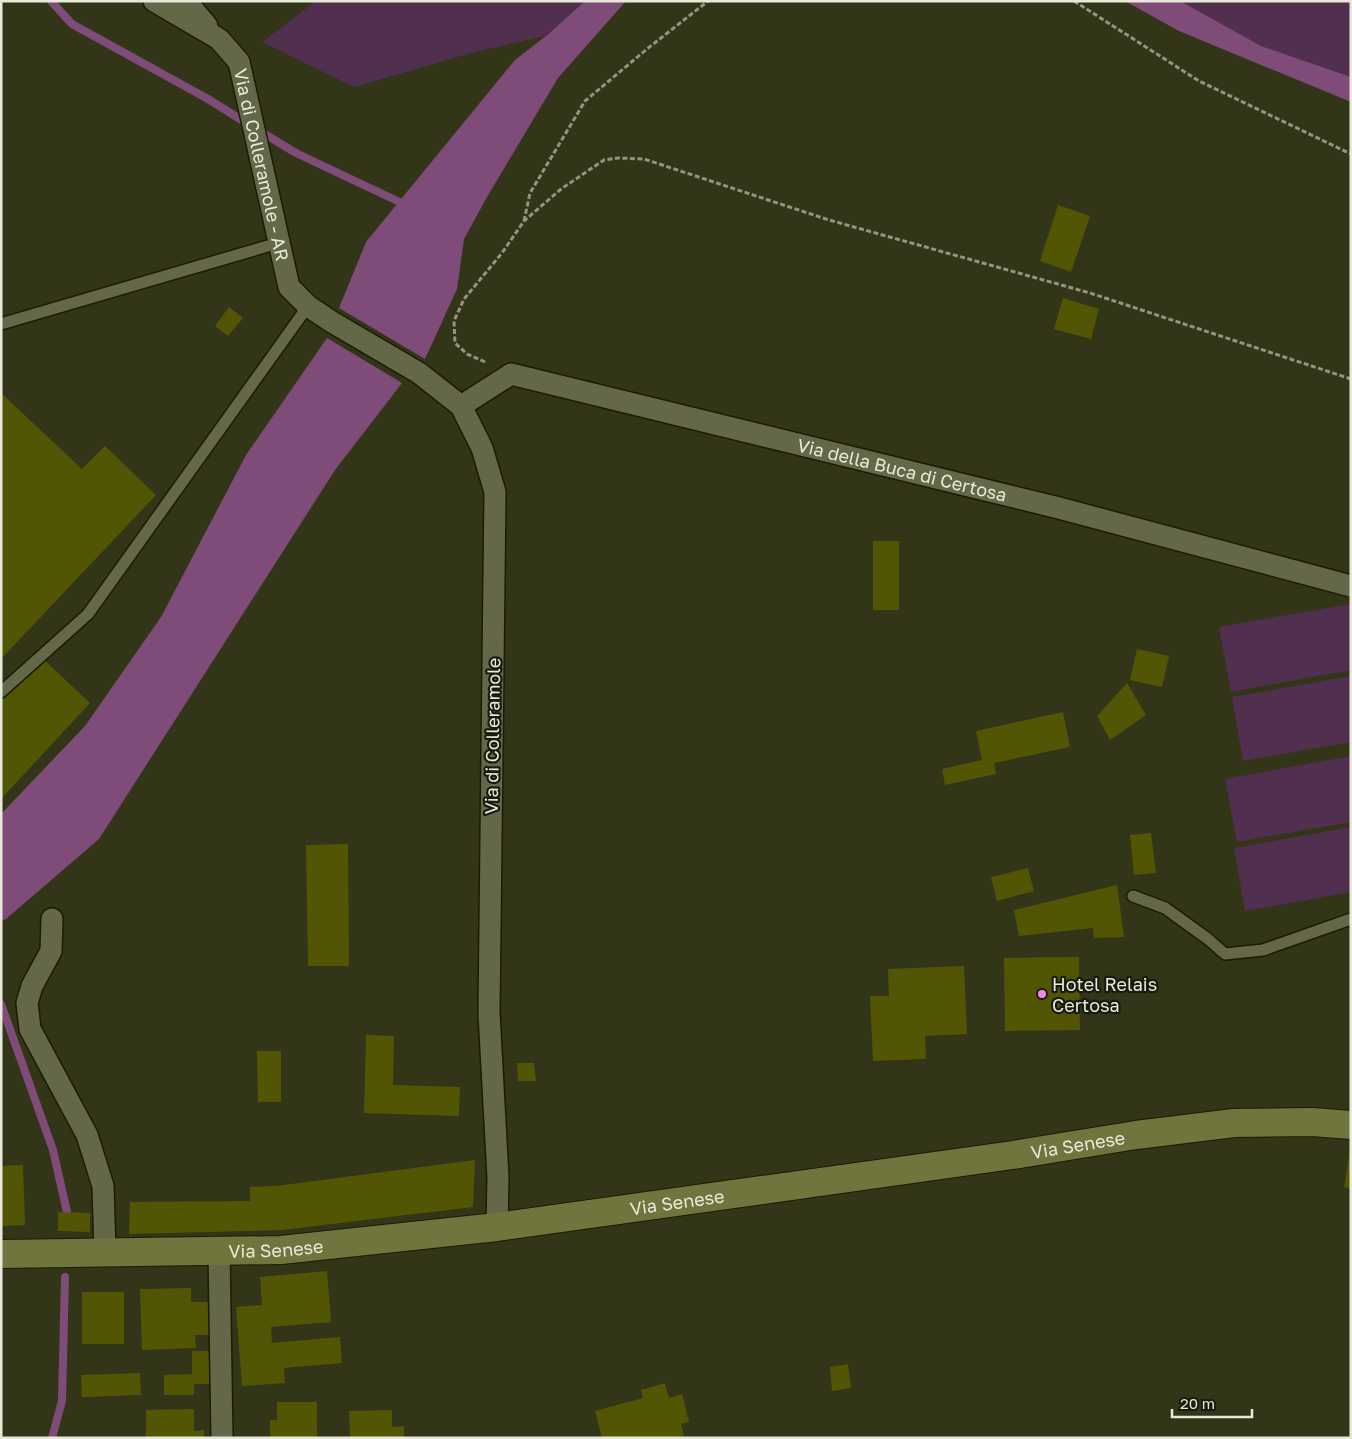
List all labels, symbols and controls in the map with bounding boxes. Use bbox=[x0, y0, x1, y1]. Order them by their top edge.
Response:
street label: Via di Colleramole - AR bbox=[230, 66, 294, 263]
street label: Via della Buca di Certosa bbox=[795, 433, 1009, 506]
street label: Via di Colleramole bbox=[480, 658, 504, 814]
place label: Hotel Relais Certosa bbox=[1052, 973, 1157, 1016]
marker: Hotel Relais Certosa bbox=[1036, 988, 1048, 1000]
street label: Via Senese bbox=[1029, 1126, 1127, 1163]
street label: Via Senese bbox=[628, 1184, 726, 1219]
street label: Via Senese bbox=[228, 1235, 324, 1262]
scale bar bbox=[1172, 1386, 1252, 1418]
text: 20 m bbox=[1180, 1394, 1215, 1412]

